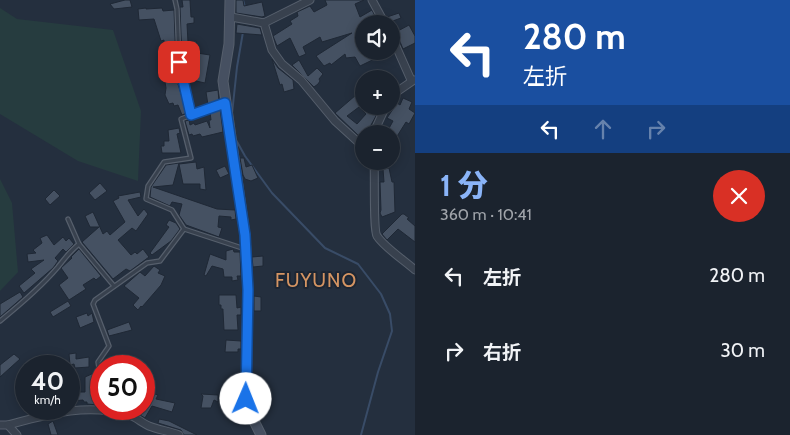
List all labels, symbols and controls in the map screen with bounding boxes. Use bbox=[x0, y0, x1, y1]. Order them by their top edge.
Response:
map controls bbox=[355, 15, 400, 170]
button: sound bbox=[355, 15, 400, 60]
text: 280 m bbox=[523, 15, 626, 58]
icon: left bbox=[440, 20, 505, 85]
pin bbox=[158, 41, 200, 83]
icon: arrive bbox=[165, 48, 193, 76]
text: 左折 bbox=[523, 63, 567, 90]
button: + bbox=[355, 70, 400, 115]
icon: left bbox=[536, 115, 564, 143]
icon: ahead bbox=[589, 115, 617, 143]
icon: right bbox=[642, 115, 670, 143]
button: − bbox=[355, 125, 400, 170]
text: 1 分 bbox=[440, 167, 488, 204]
button: close bbox=[713, 170, 765, 222]
text: 360 m · 10:41 bbox=[440, 205, 532, 224]
icon: left bbox=[440, 262, 468, 290]
text: 280 m bbox=[709, 264, 765, 287]
text: 左折 bbox=[483, 266, 521, 289]
district label: FUYUNO bbox=[275, 269, 357, 292]
icon: right bbox=[440, 337, 468, 365]
text: 30 m bbox=[721, 339, 765, 362]
text: 右折 bbox=[483, 341, 521, 364]
speed limit sign: 50 bbox=[90, 355, 155, 420]
text: 40 bbox=[31, 366, 64, 396]
position arrow bbox=[219, 372, 271, 424]
text: km/h bbox=[34, 392, 61, 407]

